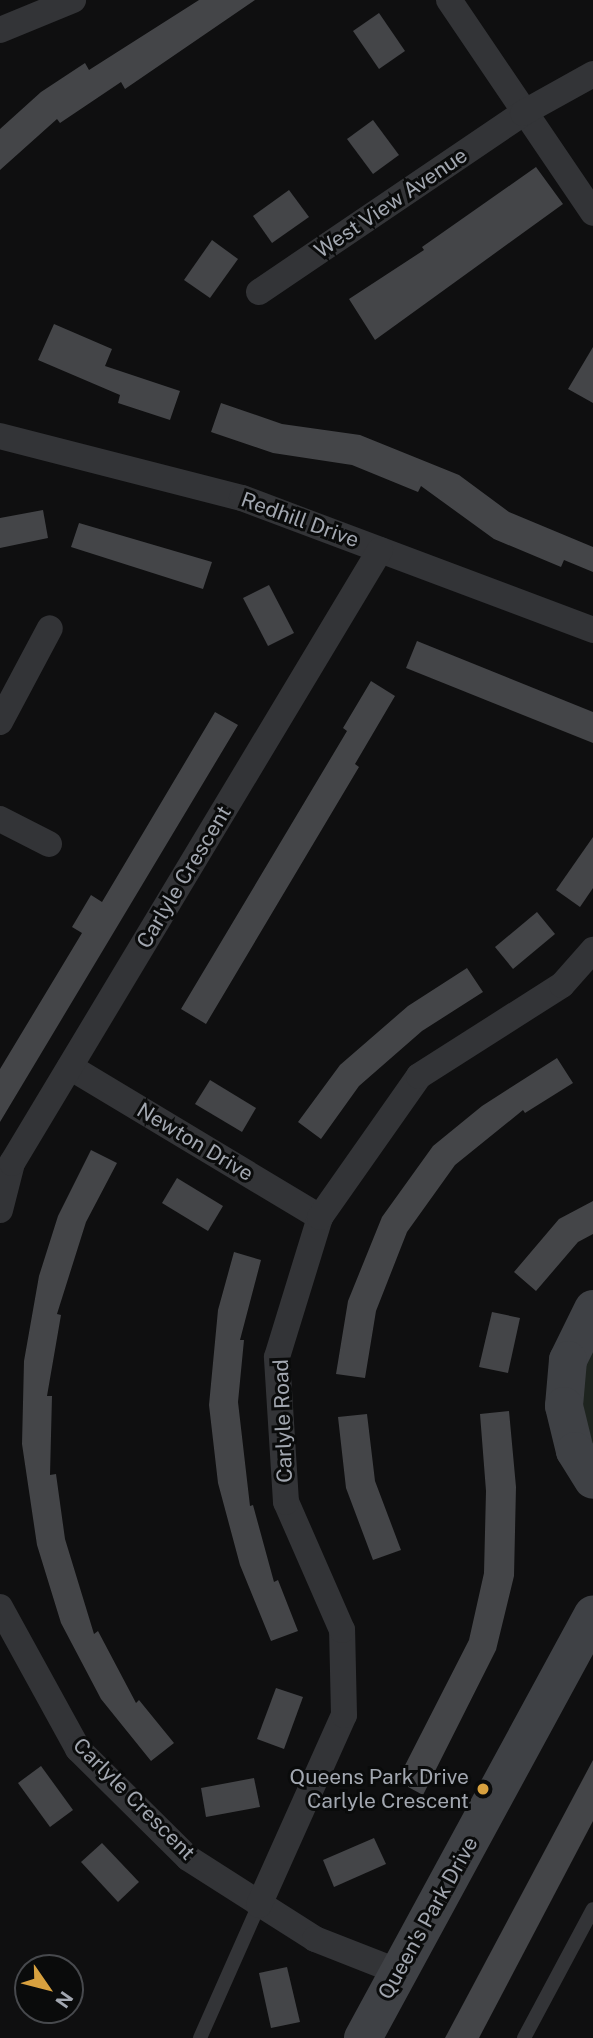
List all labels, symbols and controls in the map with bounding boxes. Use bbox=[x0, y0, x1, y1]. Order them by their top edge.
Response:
street label: West View Avenue bbox=[310, 142, 472, 264]
street label: Redhill Drive bbox=[238, 487, 362, 553]
street label: Carlyle Crescent bbox=[131, 801, 237, 953]
street label: Newton Drive bbox=[132, 1097, 258, 1187]
street label: Carlyle Road bbox=[268, 1359, 298, 1483]
street label: Carlyle Crescent bbox=[68, 1733, 200, 1865]
place label: Queens Park Drive Carlyle Crescent bbox=[289, 1764, 469, 1814]
marker: Queens Park Drive Carlyle Crescent bbox=[475, 1781, 491, 1797]
street label: Queen's Park Drive bbox=[373, 1832, 483, 2004]
north arrow bbox=[14, 1954, 84, 2024]
text: N bbox=[51, 1987, 78, 2012]

